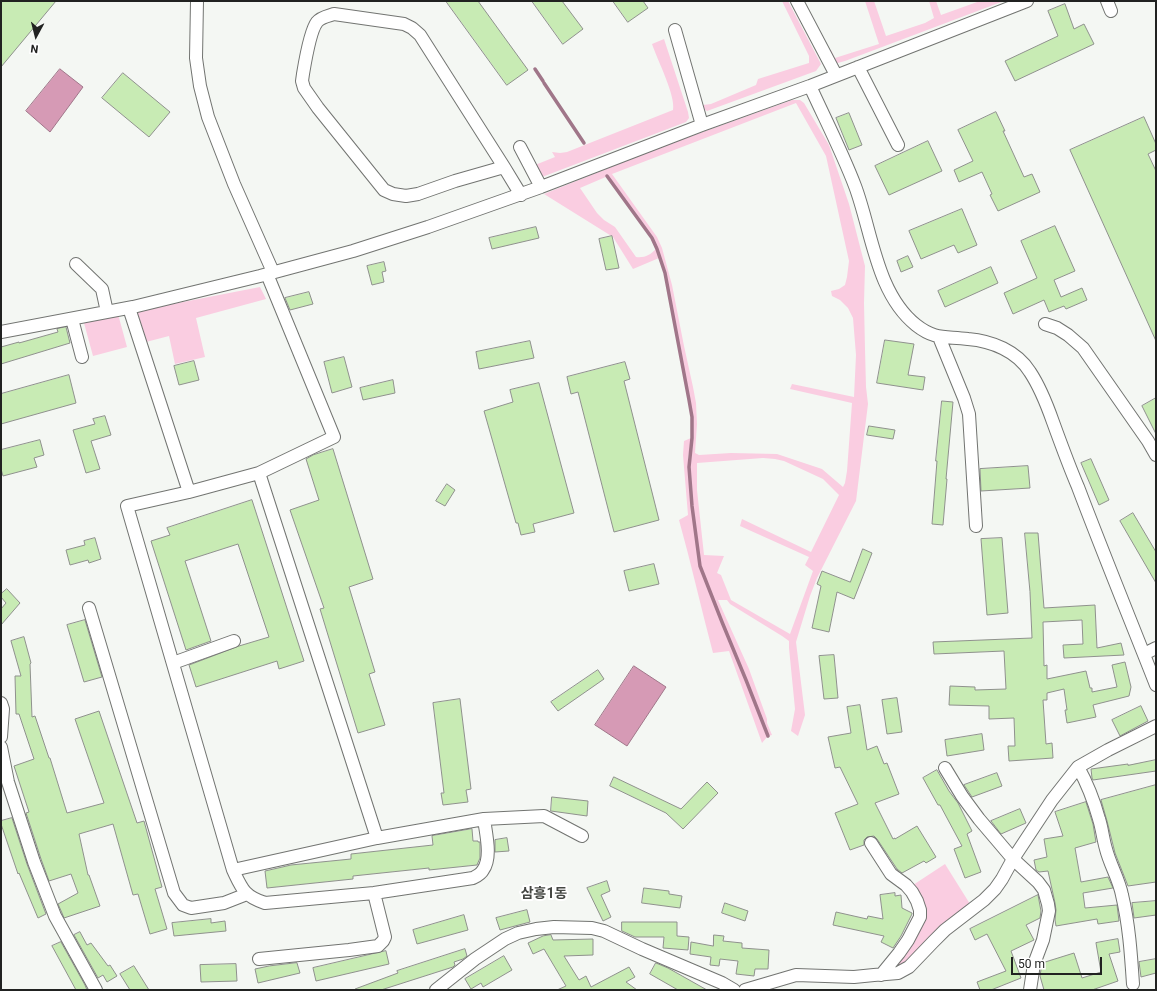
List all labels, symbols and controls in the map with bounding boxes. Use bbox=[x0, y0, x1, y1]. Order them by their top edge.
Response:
north arrow bbox=[16, 16, 56, 56]
text: N bbox=[30, 41, 39, 55]
district label: 삼흥1동 bbox=[521, 886, 567, 902]
scale bar bbox=[1013, 949, 1104, 975]
text: 50 m bbox=[1018, 957, 1045, 971]

